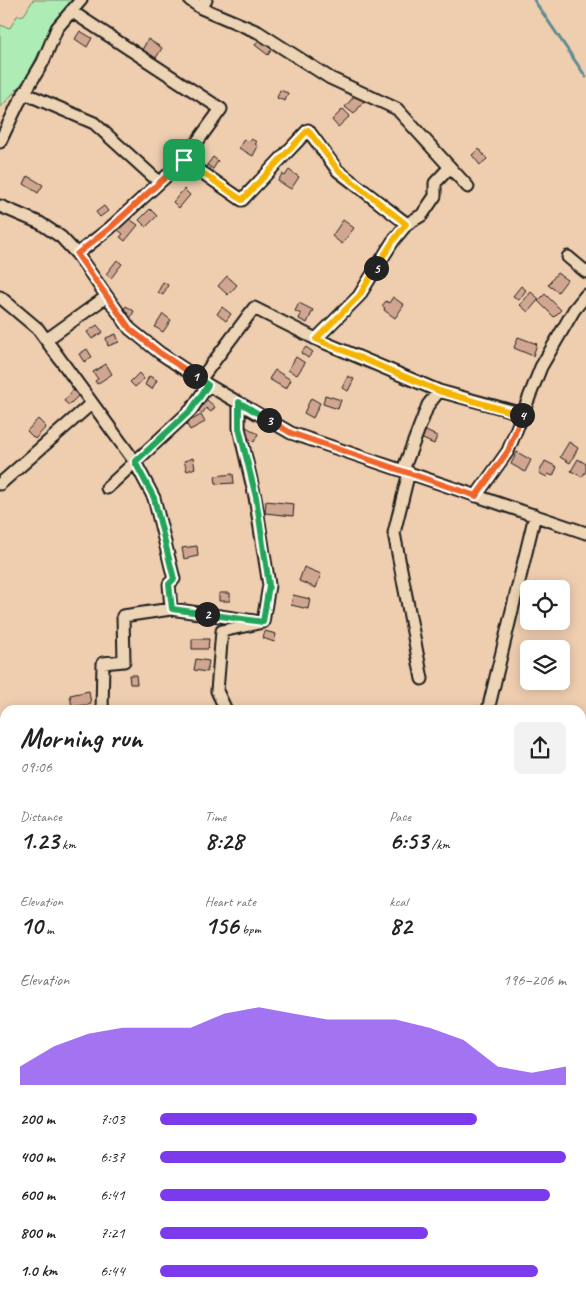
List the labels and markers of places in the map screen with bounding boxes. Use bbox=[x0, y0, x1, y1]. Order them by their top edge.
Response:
pin bbox=[163, 139, 205, 181]
pin: 5 bbox=[364, 256, 388, 280]
pin: 1 bbox=[182, 364, 208, 388]
pin: 4 bbox=[510, 402, 534, 428]
pin: 3 bbox=[256, 408, 282, 432]
pin: 2 bbox=[194, 602, 220, 626]

